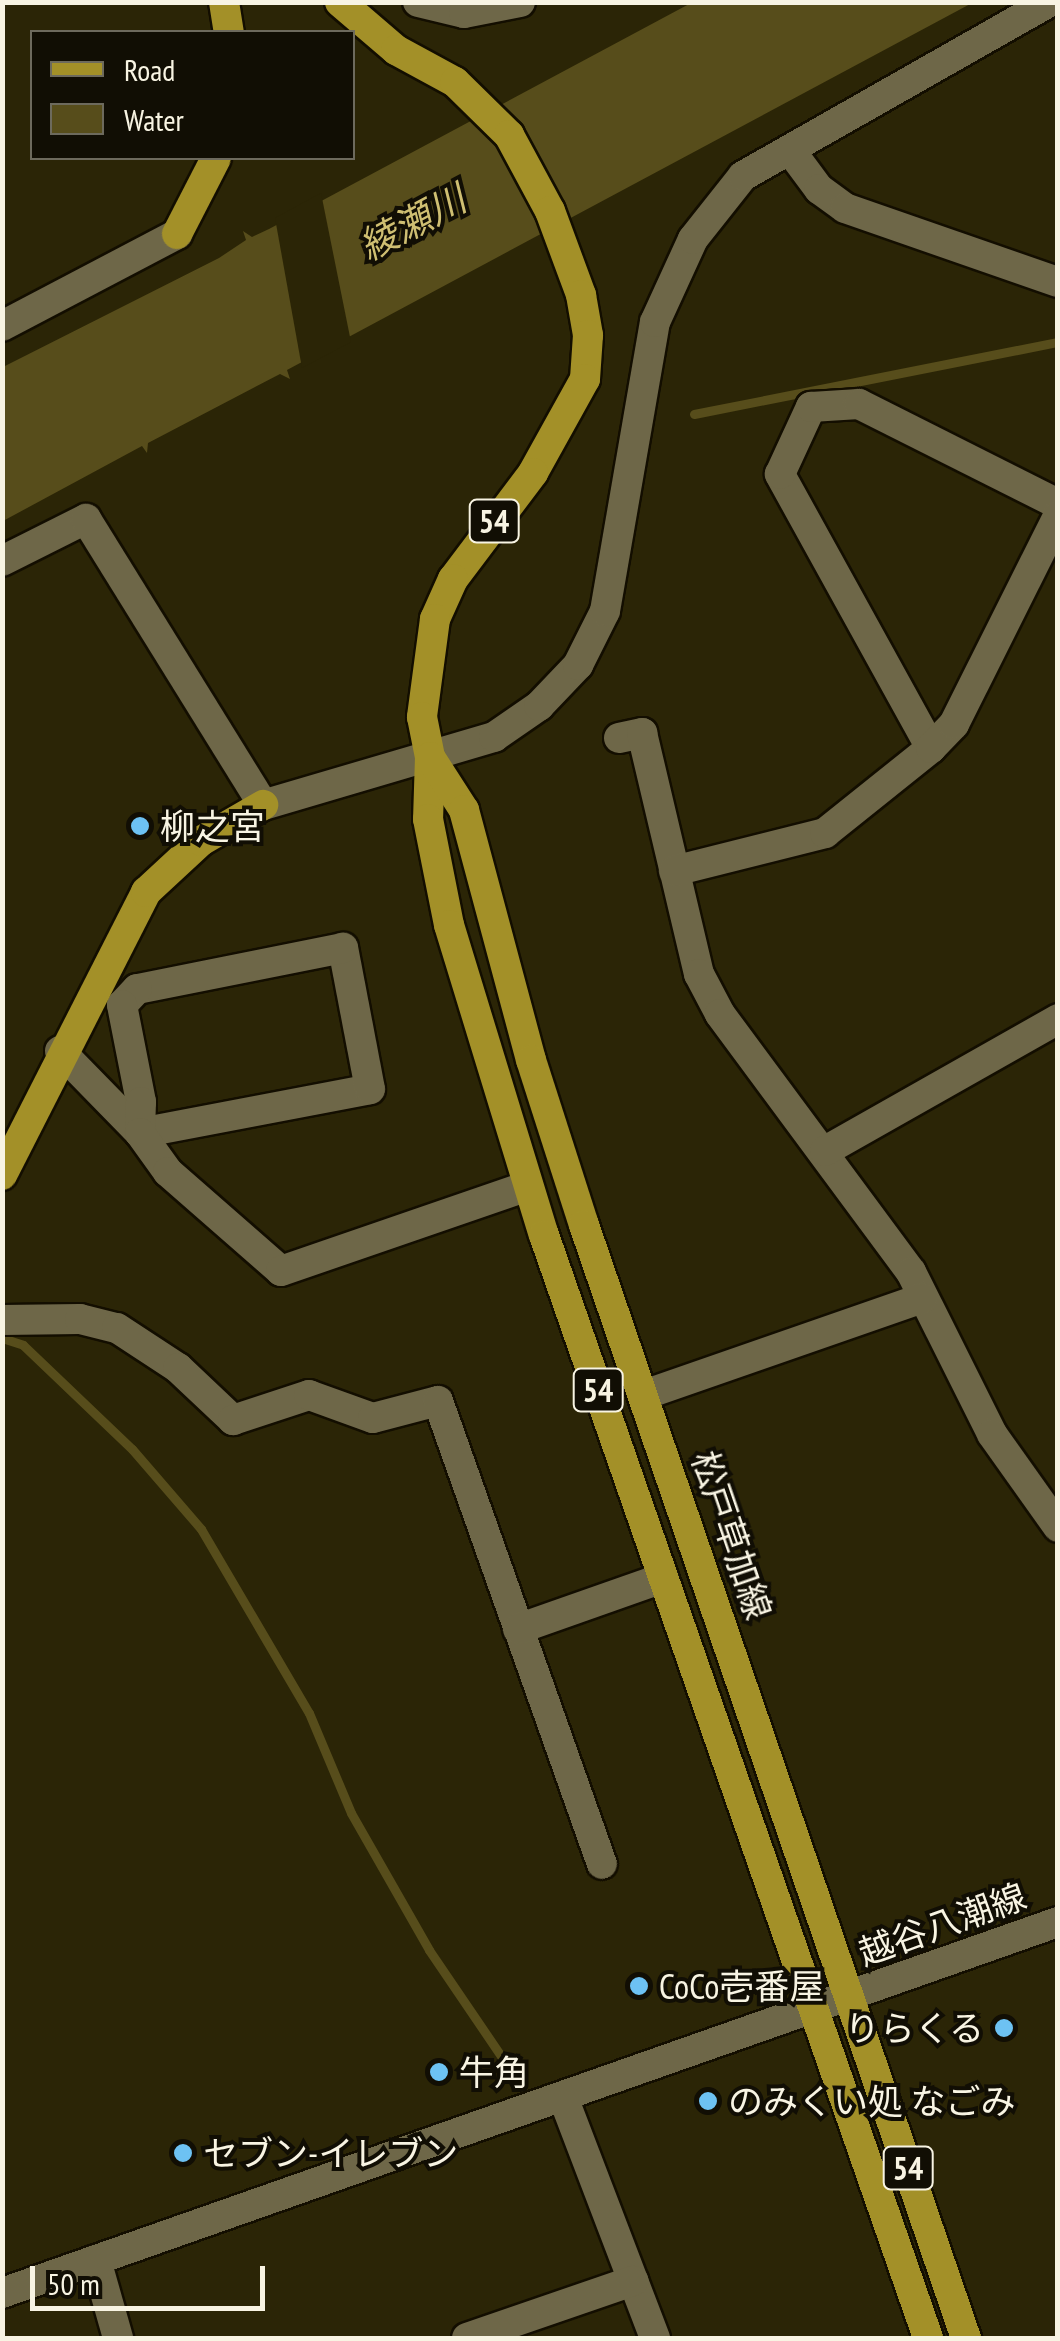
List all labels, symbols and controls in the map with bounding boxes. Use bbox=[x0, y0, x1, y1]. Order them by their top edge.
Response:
legend bbox=[30, 30, 355, 160]
text: Road bbox=[124, 50, 175, 89]
text: Water bbox=[124, 100, 184, 139]
water label: 綾瀬川 bbox=[351, 175, 473, 269]
road number: 54 bbox=[466, 494, 522, 548]
place label: 柳之宮 bbox=[160, 805, 265, 847]
marker: 柳之宮 bbox=[129, 815, 151, 837]
road number: 54 bbox=[570, 1363, 626, 1417]
street label: 松戸草加線 bbox=[684, 1445, 780, 1625]
street label: 越谷八潮線 bbox=[853, 1874, 1031, 1974]
place label: CoCo壱番屋 bbox=[659, 1965, 824, 2007]
marker: CoCo壱番屋 bbox=[628, 1975, 650, 1997]
place label: りらくる bbox=[844, 2007, 984, 2049]
marker: りらくる bbox=[993, 2017, 1015, 2039]
place label: 牛角 bbox=[459, 2051, 529, 2093]
marker: 牛角 bbox=[428, 2061, 450, 2083]
place label: のみくい処 なごみ bbox=[728, 2080, 1015, 2122]
marker: のみくい処 なごみ bbox=[697, 2090, 719, 2112]
place label: セブン-イレブン bbox=[203, 2132, 458, 2174]
road number: 54 bbox=[880, 2141, 936, 2195]
marker: セブン-イレブン bbox=[172, 2142, 194, 2164]
scale bar bbox=[35, 2246, 270, 2308]
text: 50 m bbox=[47, 2264, 100, 2303]

